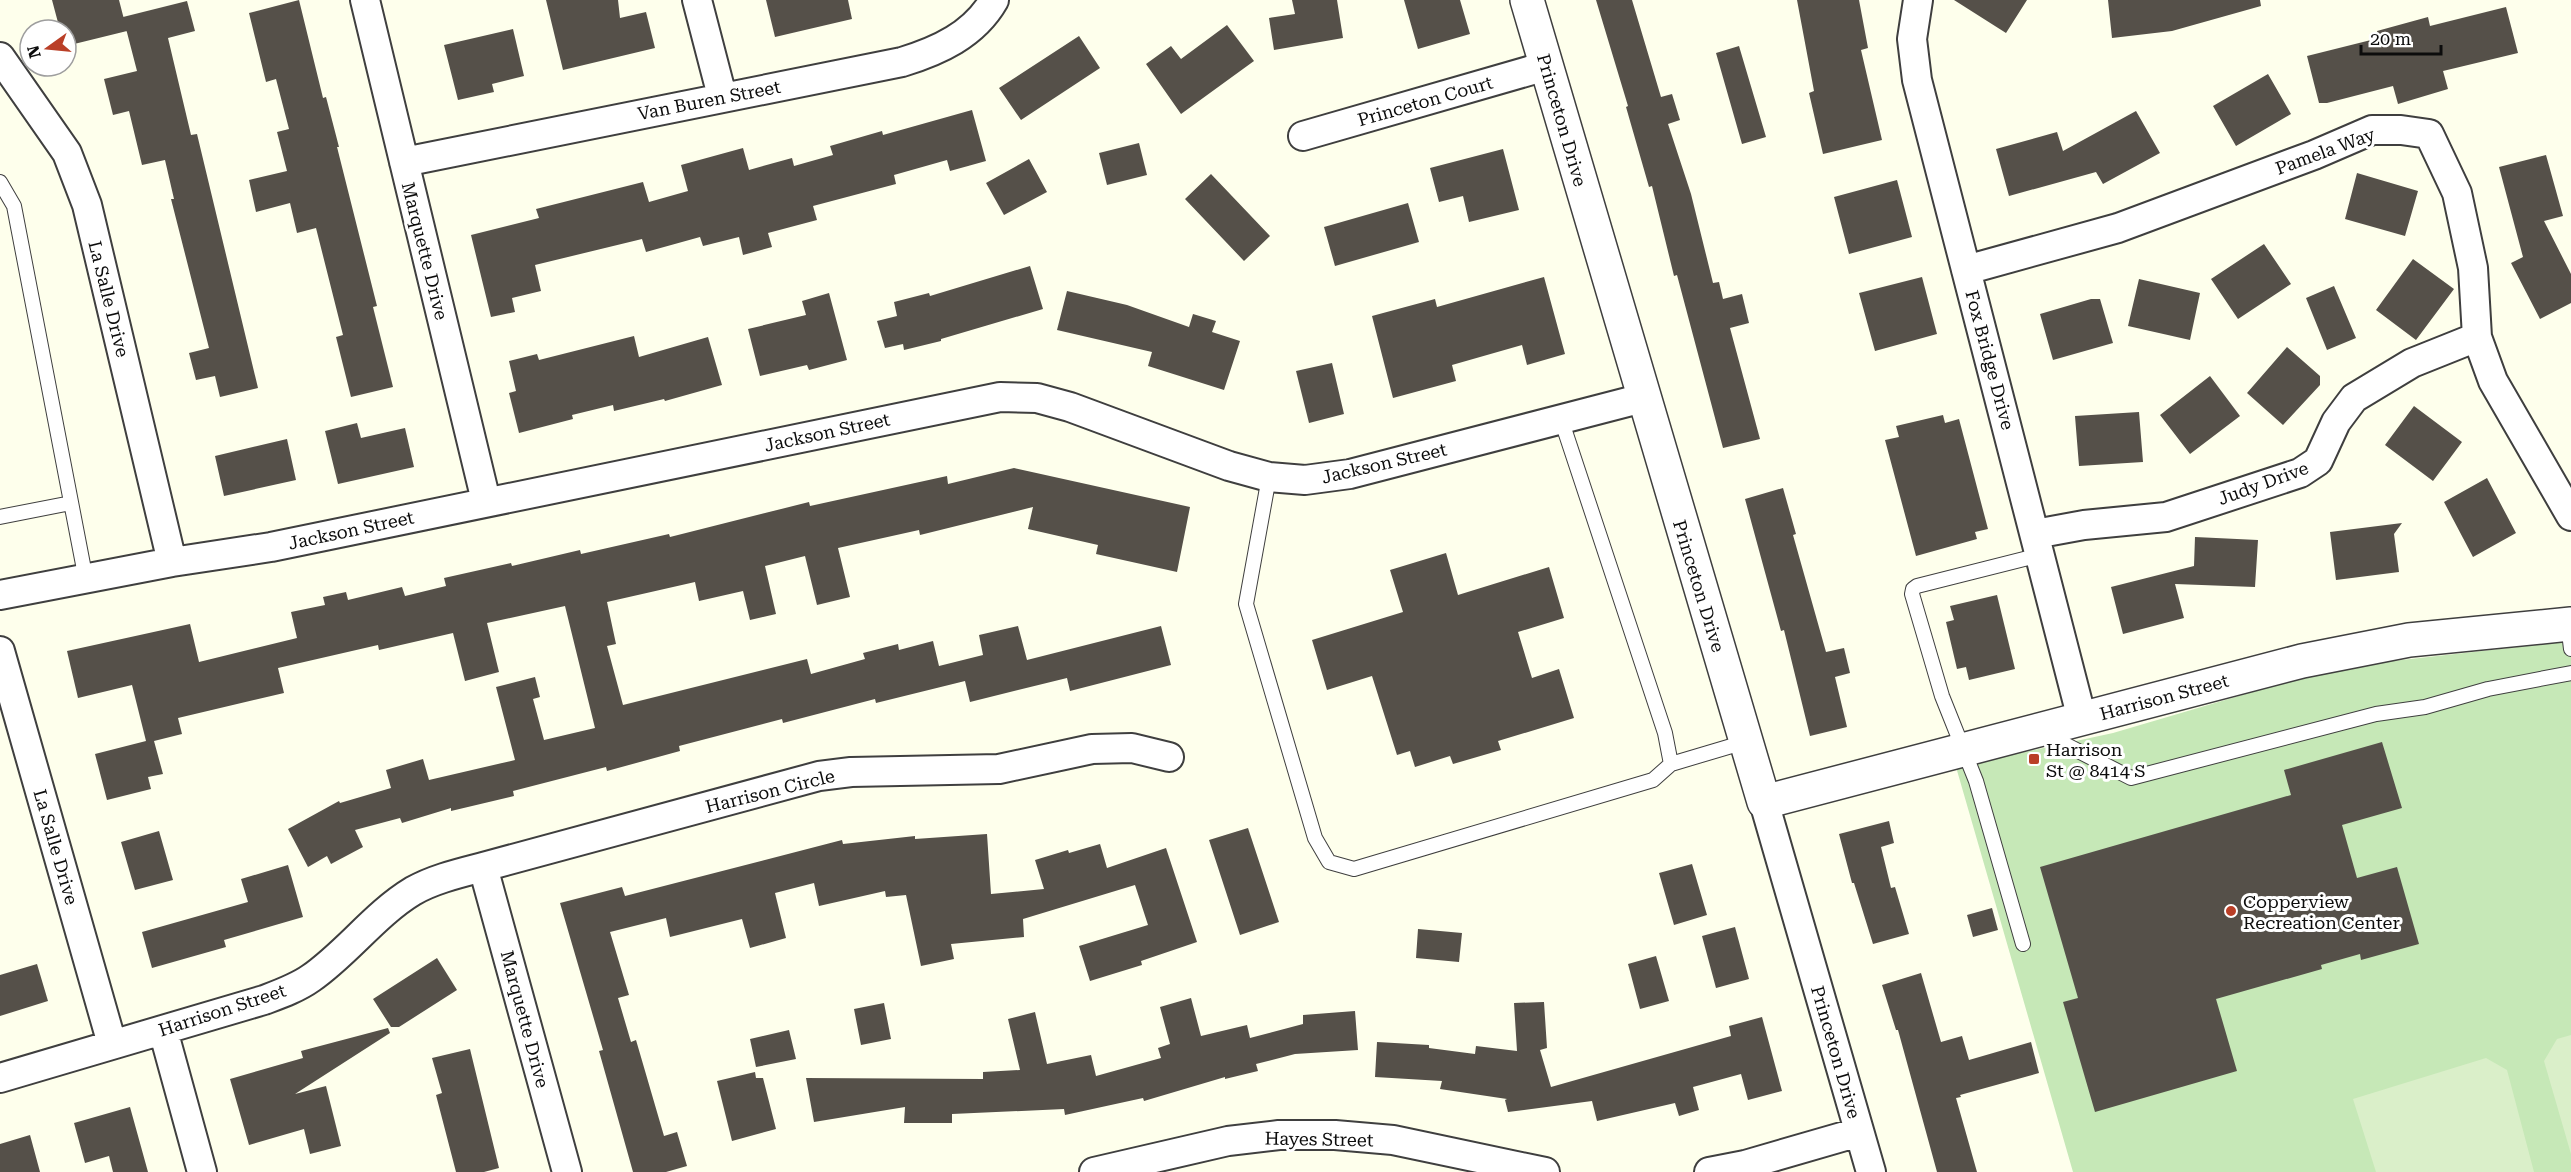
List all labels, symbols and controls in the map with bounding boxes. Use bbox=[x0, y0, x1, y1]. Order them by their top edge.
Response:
north arrow bbox=[18, 18, 78, 78]
scale bar bbox=[2361, 18, 2440, 56]
text: 20 m bbox=[2370, 28, 2411, 49]
text: N bbox=[23, 43, 45, 60]
street label: Princeton Drive bbox=[1533, 51, 1591, 189]
street label: Princeton Court bbox=[1355, 72, 1495, 130]
street label: Van Buren Street bbox=[636, 76, 783, 124]
street label: Pamela Way bbox=[2272, 123, 2378, 179]
street label: Marquette Drive bbox=[398, 180, 452, 322]
street label: La Salle Drive bbox=[84, 239, 134, 360]
street label: Fox Bridge Drive bbox=[1961, 288, 2019, 432]
street label: Jackson Street bbox=[762, 408, 892, 456]
street label: Jackson Street bbox=[1319, 438, 1449, 488]
street label: Judy Drive bbox=[2215, 457, 2311, 509]
street label: Jackson Street bbox=[286, 506, 416, 554]
street label: Princeton Drive bbox=[1669, 517, 1729, 655]
street label: Harrison Street bbox=[2097, 670, 2231, 724]
place label: Harrison St @ 8414 S bbox=[2046, 739, 2146, 781]
marker: Harrison St @ 8414 S bbox=[2027, 752, 2041, 766]
street label: Harrison Circle bbox=[703, 765, 837, 817]
street label: La Salle Drive bbox=[29, 787, 83, 907]
place label: Copperview Recreation Center bbox=[2243, 891, 2400, 933]
marker: Copperview Recreation Center bbox=[2224, 904, 2238, 918]
street label: Marquette Drive bbox=[497, 948, 553, 1090]
street label: Harrison Street bbox=[156, 979, 289, 1040]
street label: Princeton Drive bbox=[1807, 983, 1865, 1121]
street label: Hayes Street bbox=[1264, 1128, 1374, 1150]

